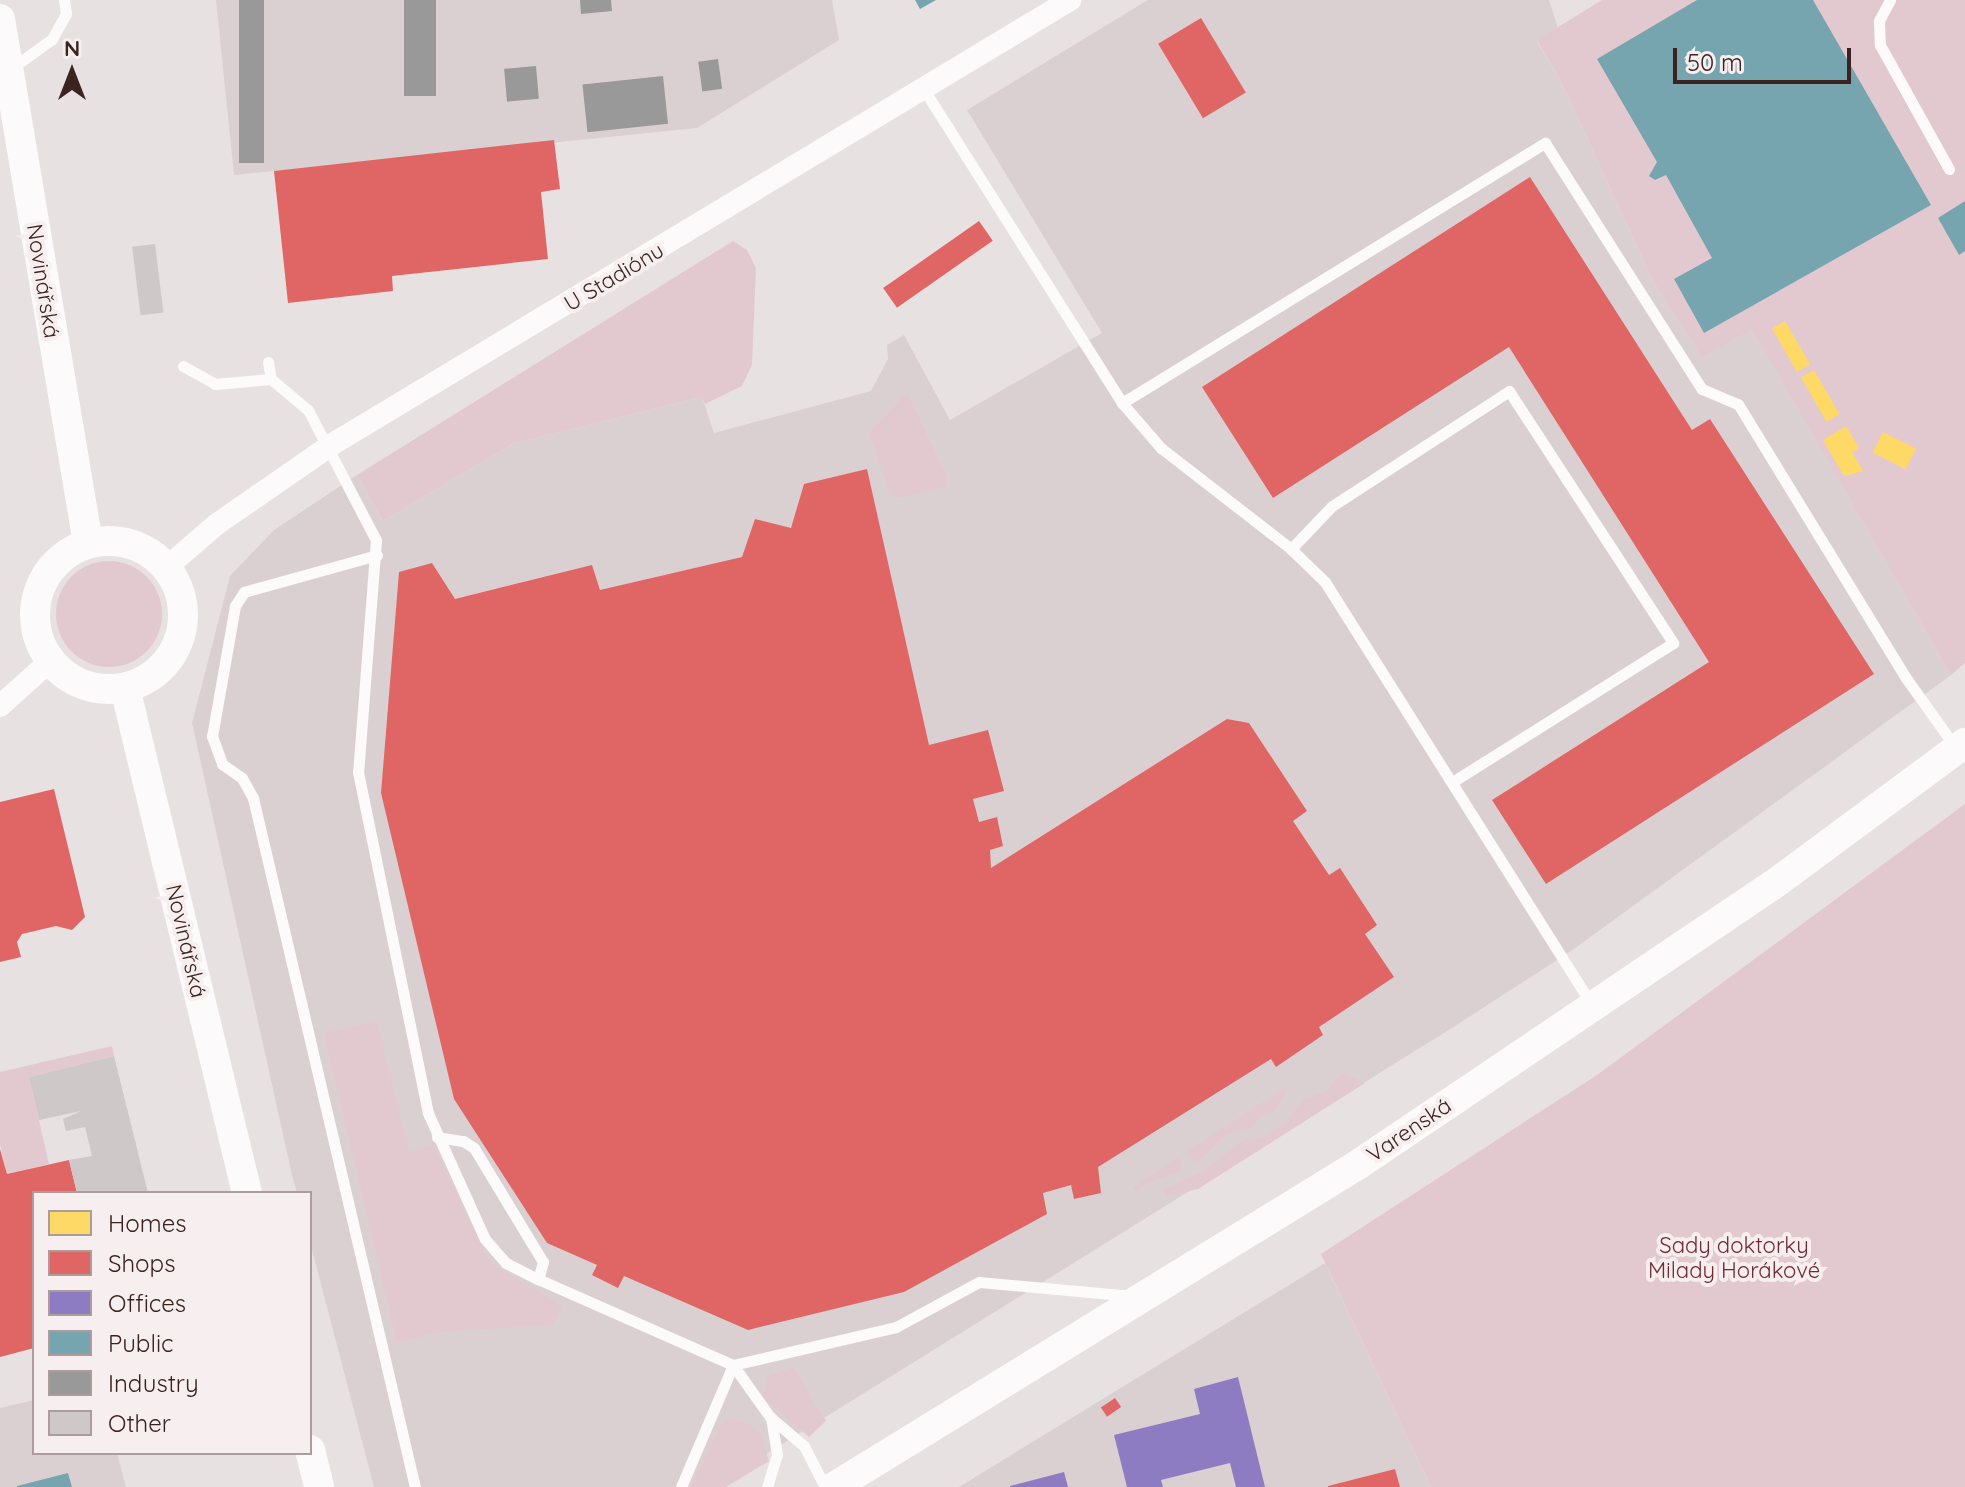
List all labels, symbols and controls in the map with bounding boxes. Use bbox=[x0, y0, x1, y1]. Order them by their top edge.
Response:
north arrow bbox=[32, 32, 112, 112]
scale bar bbox=[1677, 32, 1855, 82]
text: N bbox=[64, 34, 80, 62]
text: 50 m bbox=[1687, 47, 1743, 77]
street label: Novinářská bbox=[21, 222, 65, 340]
street label: U Stadiónu bbox=[559, 237, 669, 317]
street label: Novinářská bbox=[160, 882, 212, 1000]
street label: Varenská bbox=[1362, 1092, 1456, 1168]
legend bbox=[32, 1191, 312, 1455]
text: Homes bbox=[108, 1208, 186, 1238]
park label: Sady doktorky Milady Horákové bbox=[1648, 1232, 1820, 1284]
text: Shops bbox=[108, 1248, 175, 1278]
text: Offices bbox=[108, 1288, 186, 1318]
text: Public bbox=[108, 1328, 173, 1358]
text: Industry bbox=[108, 1368, 199, 1398]
text: Other bbox=[108, 1408, 171, 1438]

